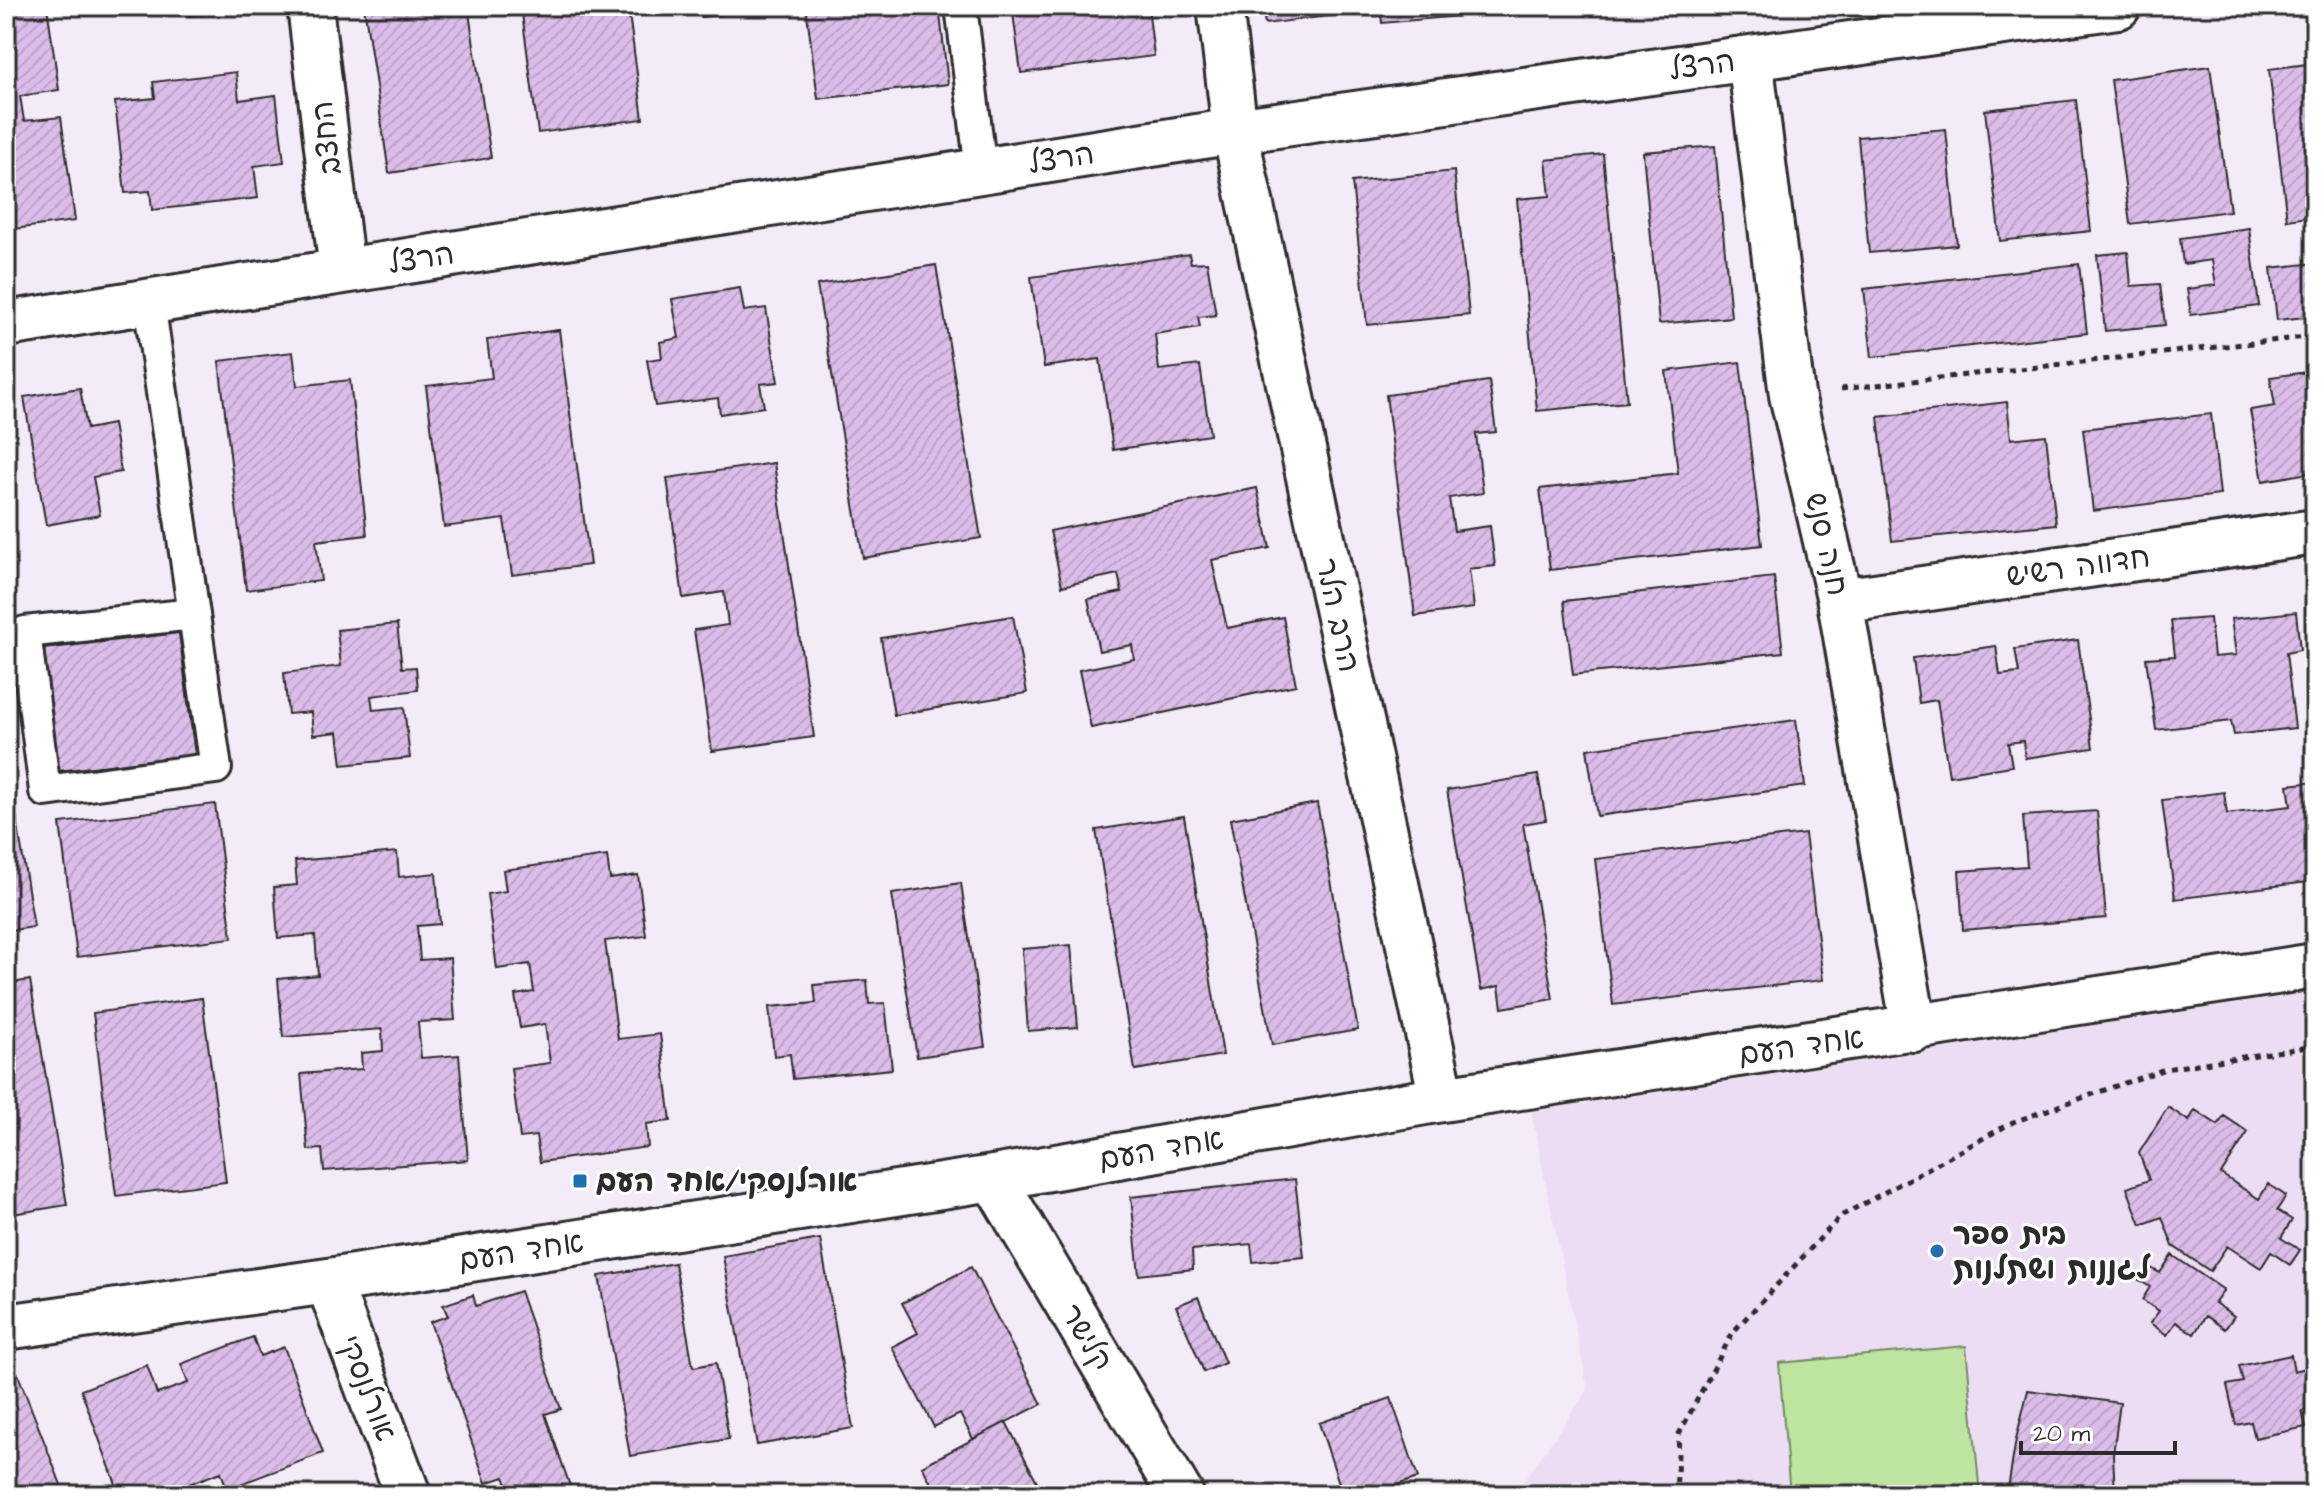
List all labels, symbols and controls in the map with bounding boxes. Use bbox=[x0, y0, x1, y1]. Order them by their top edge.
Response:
street label: הרצל bbox=[1666, 41, 1738, 91]
street label: החצב bbox=[302, 99, 352, 177]
street label: הרצל bbox=[1025, 133, 1097, 185]
street label: הרצל bbox=[385, 233, 457, 285]
street label: חנה סנש bbox=[1794, 489, 1858, 600]
street label: חדווה רשיש bbox=[2003, 536, 2153, 598]
street label: הרב הלר bbox=[1304, 554, 1370, 676]
street label: אחד העם bbox=[1736, 1017, 1866, 1077]
street label: אחד העם bbox=[1096, 1118, 1227, 1182]
place label: אורלנסקי/אחד העם bbox=[596, 1161, 858, 1203]
marker: אורלנסקי/אחד העם bbox=[571, 1172, 589, 1190]
place label: בית ספר לגננות ושתלנות bbox=[1953, 1214, 2151, 1290]
street label: אחד העם bbox=[456, 1221, 587, 1283]
marker: בית ספר לגננות ושתלנות bbox=[1928, 1242, 1946, 1260]
street label: קלישר bbox=[1050, 1296, 1122, 1379]
street label: אורלנסקי bbox=[328, 1329, 406, 1448]
scale bar bbox=[2021, 1405, 2175, 1455]
text: 20 m bbox=[2033, 1417, 2090, 1451]

